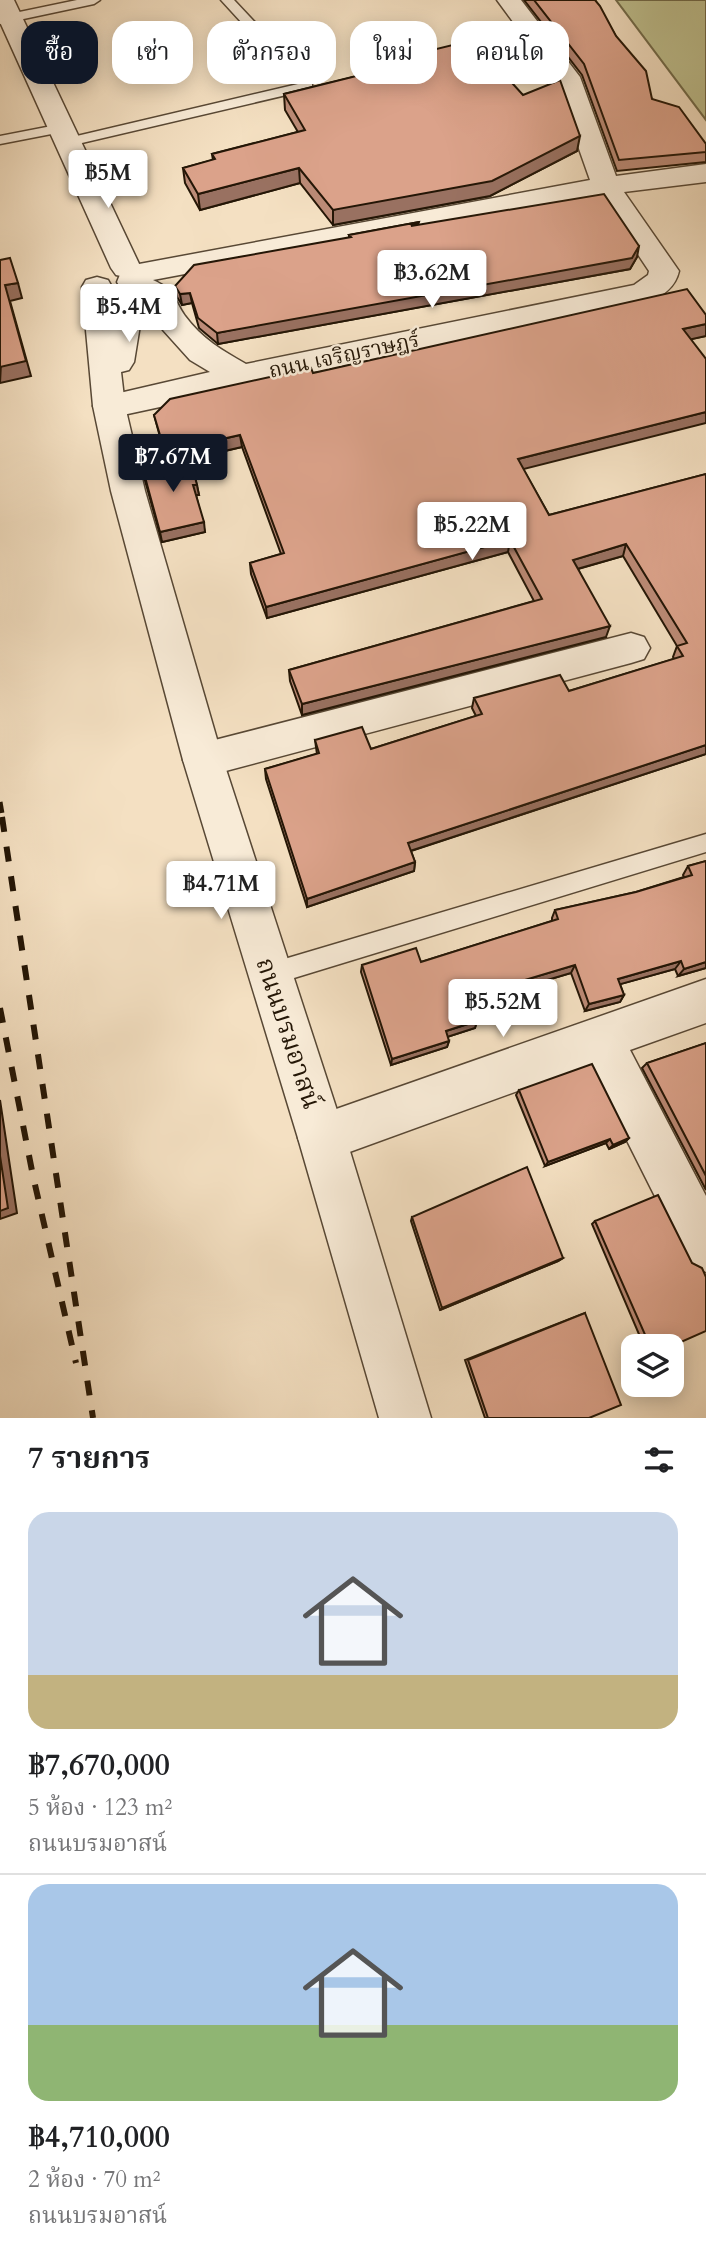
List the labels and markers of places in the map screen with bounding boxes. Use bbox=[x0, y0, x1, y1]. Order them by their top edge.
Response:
pin: ฿5M bbox=[74, 150, 142, 210]
pin: ฿3.62M bbox=[375, 250, 489, 310]
pin: ฿5.4M bbox=[80, 284, 178, 344]
pin: ฿7.67M bbox=[116, 434, 230, 494]
pin: ฿5.22M bbox=[415, 503, 529, 562]
pin: ฿4.71M bbox=[164, 862, 278, 921]
pin: ฿5.52M bbox=[446, 979, 560, 1039]

